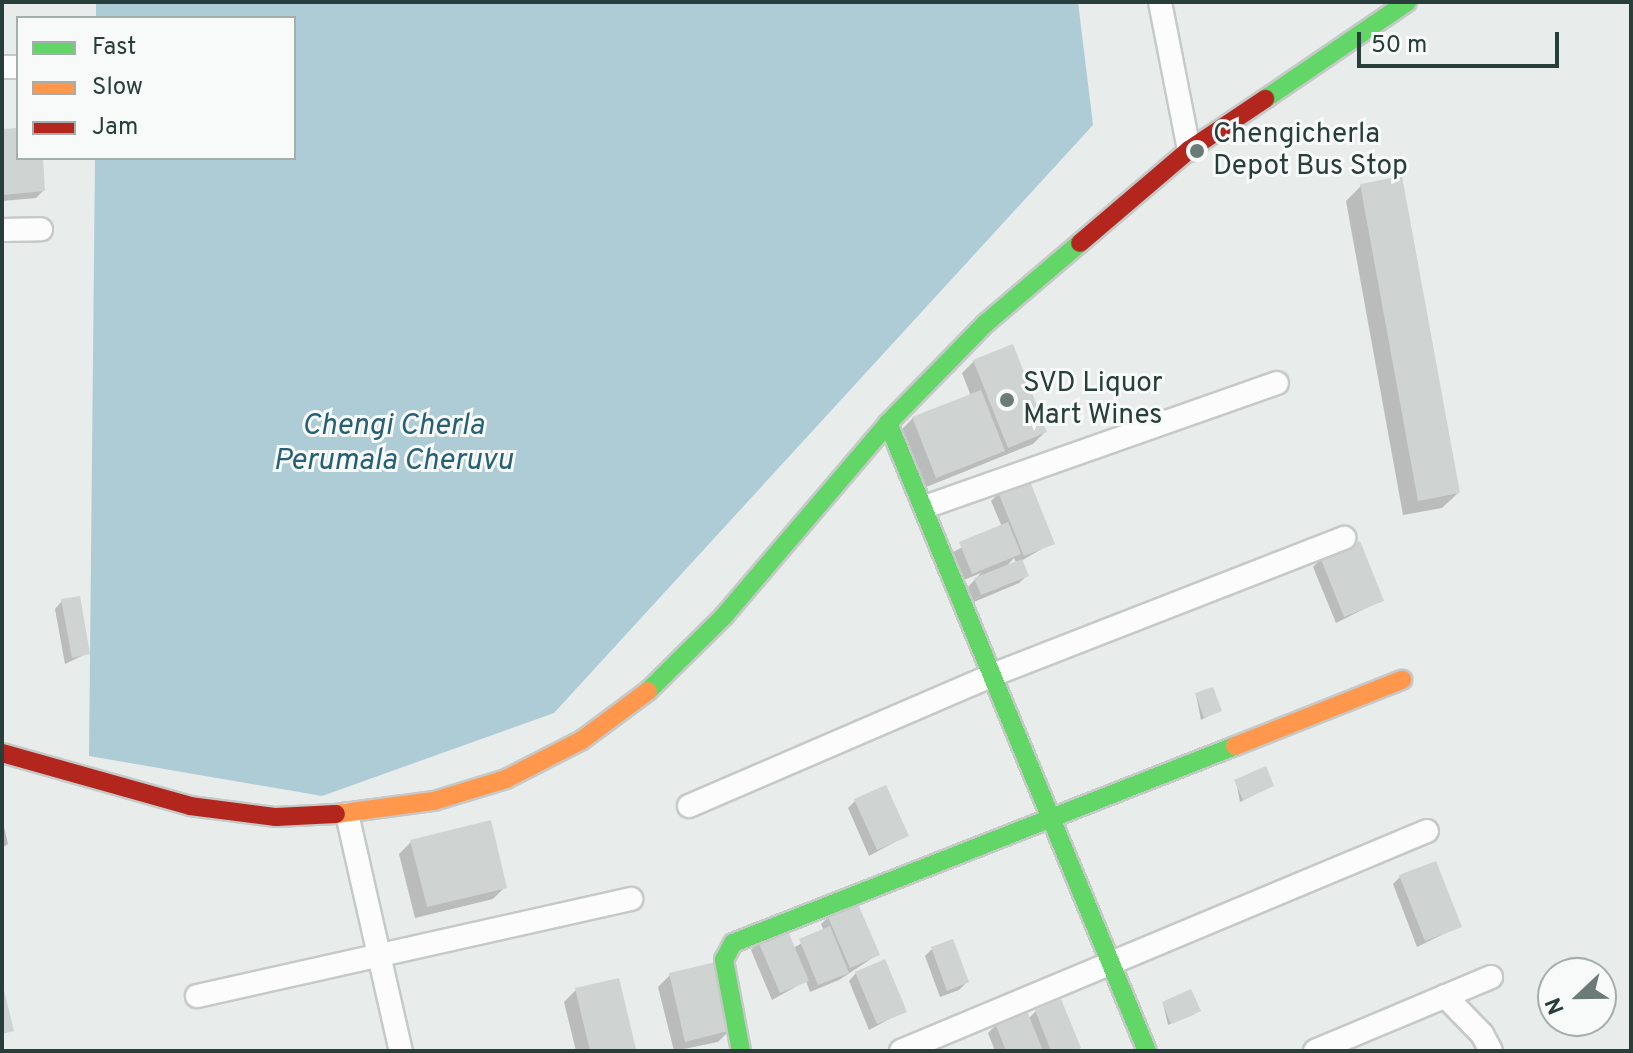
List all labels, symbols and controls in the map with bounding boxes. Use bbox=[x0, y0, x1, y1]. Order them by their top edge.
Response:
legend bbox=[16, 16, 296, 160]
scale bar bbox=[1361, 16, 1563, 66]
text: 50 m bbox=[1371, 31, 1427, 61]
text: Fast bbox=[92, 33, 136, 63]
text: Slow bbox=[92, 73, 143, 103]
text: Jam bbox=[92, 113, 138, 143]
place label: Chengicherla Depot Bus Stop bbox=[1213, 118, 1408, 184]
marker: Chengicherla Depot Bus Stop bbox=[1188, 142, 1206, 160]
place label: SVD Liquor Mart Wines bbox=[1023, 367, 1163, 433]
marker: SVD Liquor Mart Wines bbox=[998, 391, 1016, 409]
water label: Chengi Cherla Perumala Cheruvu bbox=[273, 409, 513, 480]
north arrow bbox=[1537, 957, 1617, 1037]
text: N bbox=[1541, 993, 1572, 1018]

